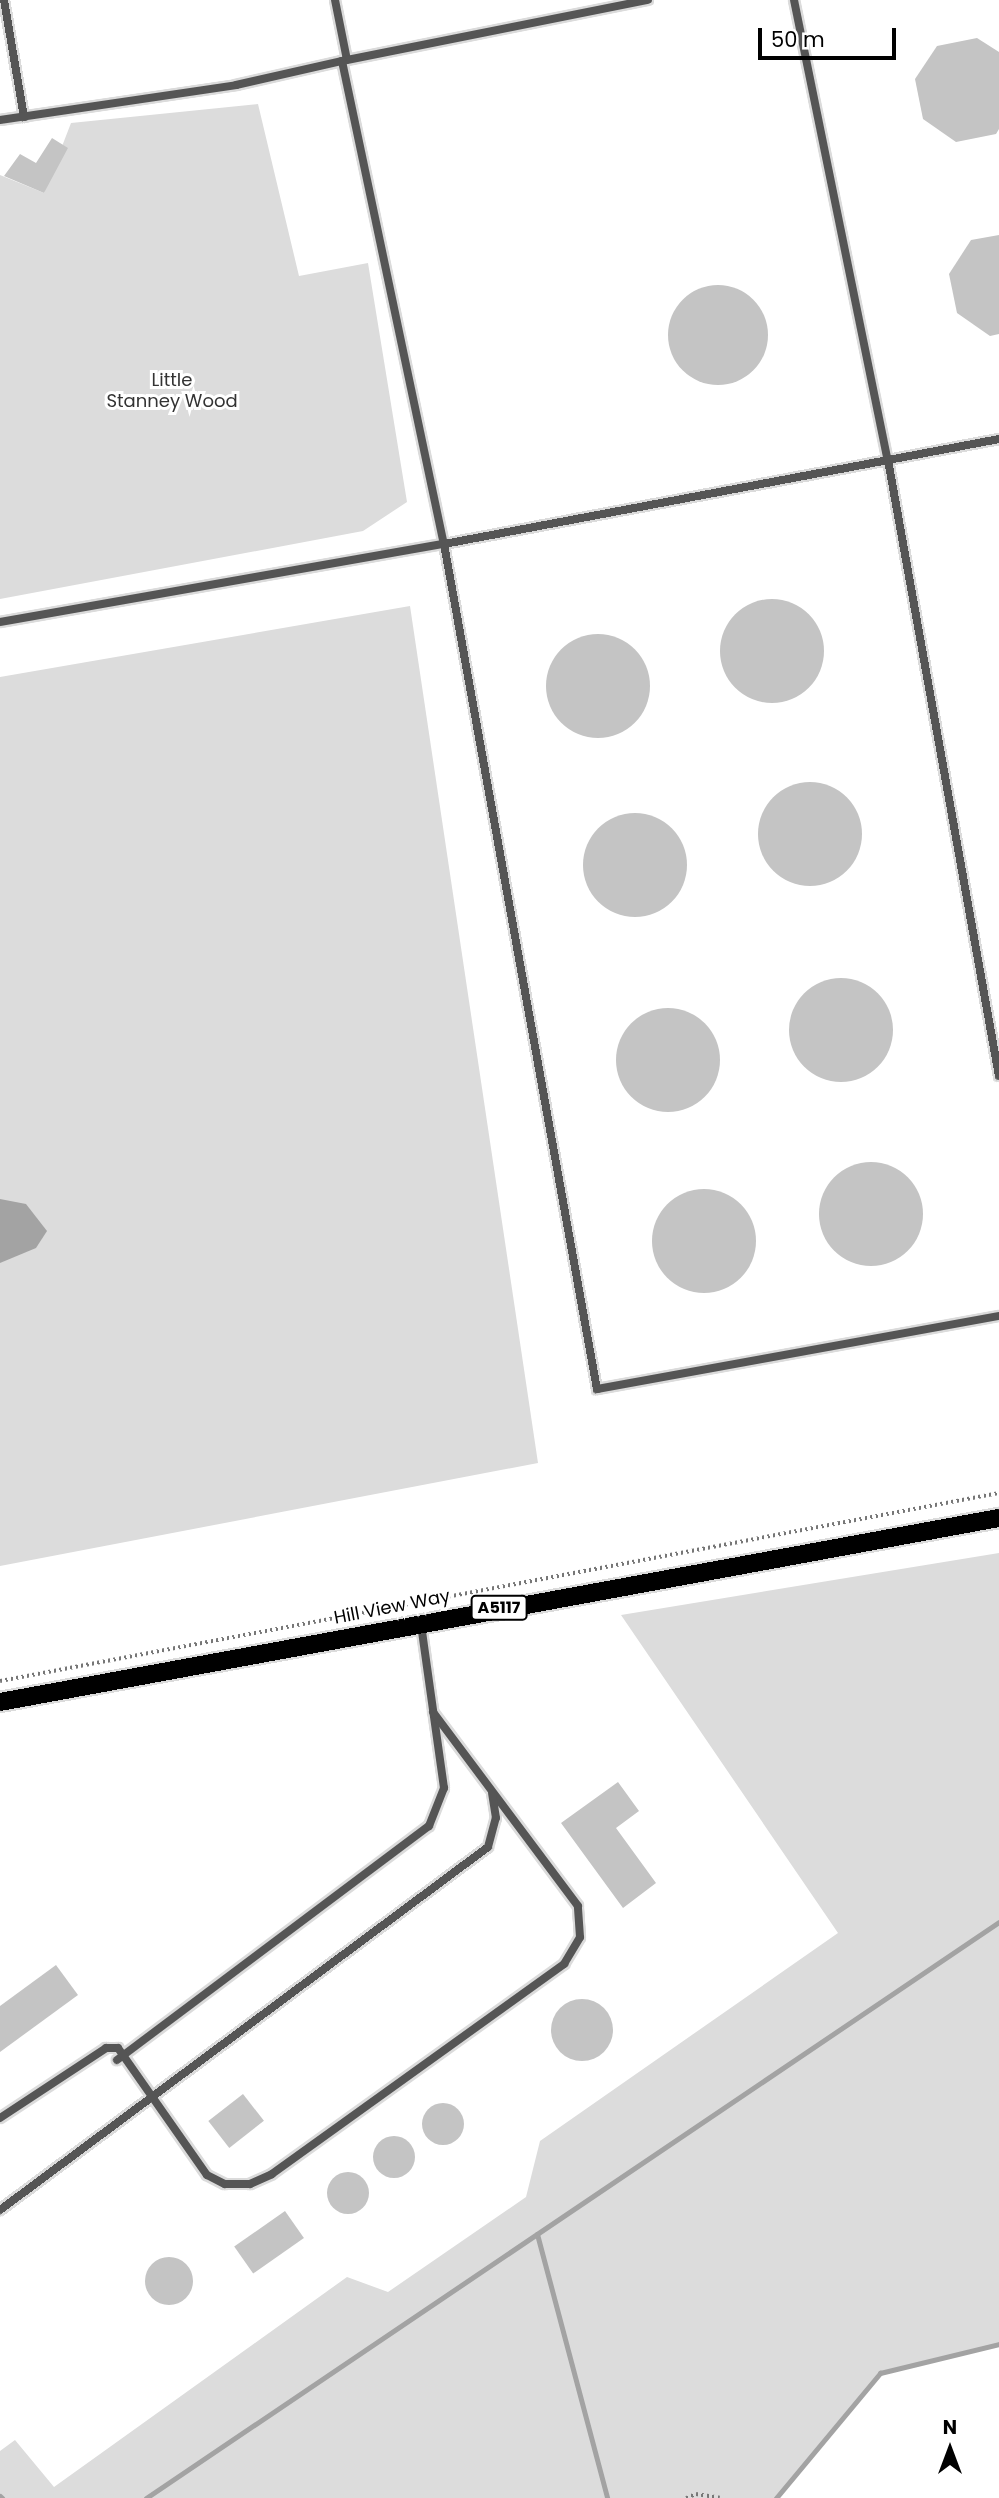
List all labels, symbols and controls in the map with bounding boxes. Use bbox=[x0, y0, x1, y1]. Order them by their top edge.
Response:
scale bar bbox=[761, 14, 899, 58]
text: 50 m bbox=[771, 25, 825, 54]
park label: Little Stanney Wood bbox=[106, 370, 238, 412]
street label: Hill View Way bbox=[332, 1585, 452, 1629]
road number: A5117 bbox=[469, 1596, 529, 1620]
north arrow bbox=[915, 2414, 985, 2484]
text: N bbox=[943, 2414, 957, 2441]

